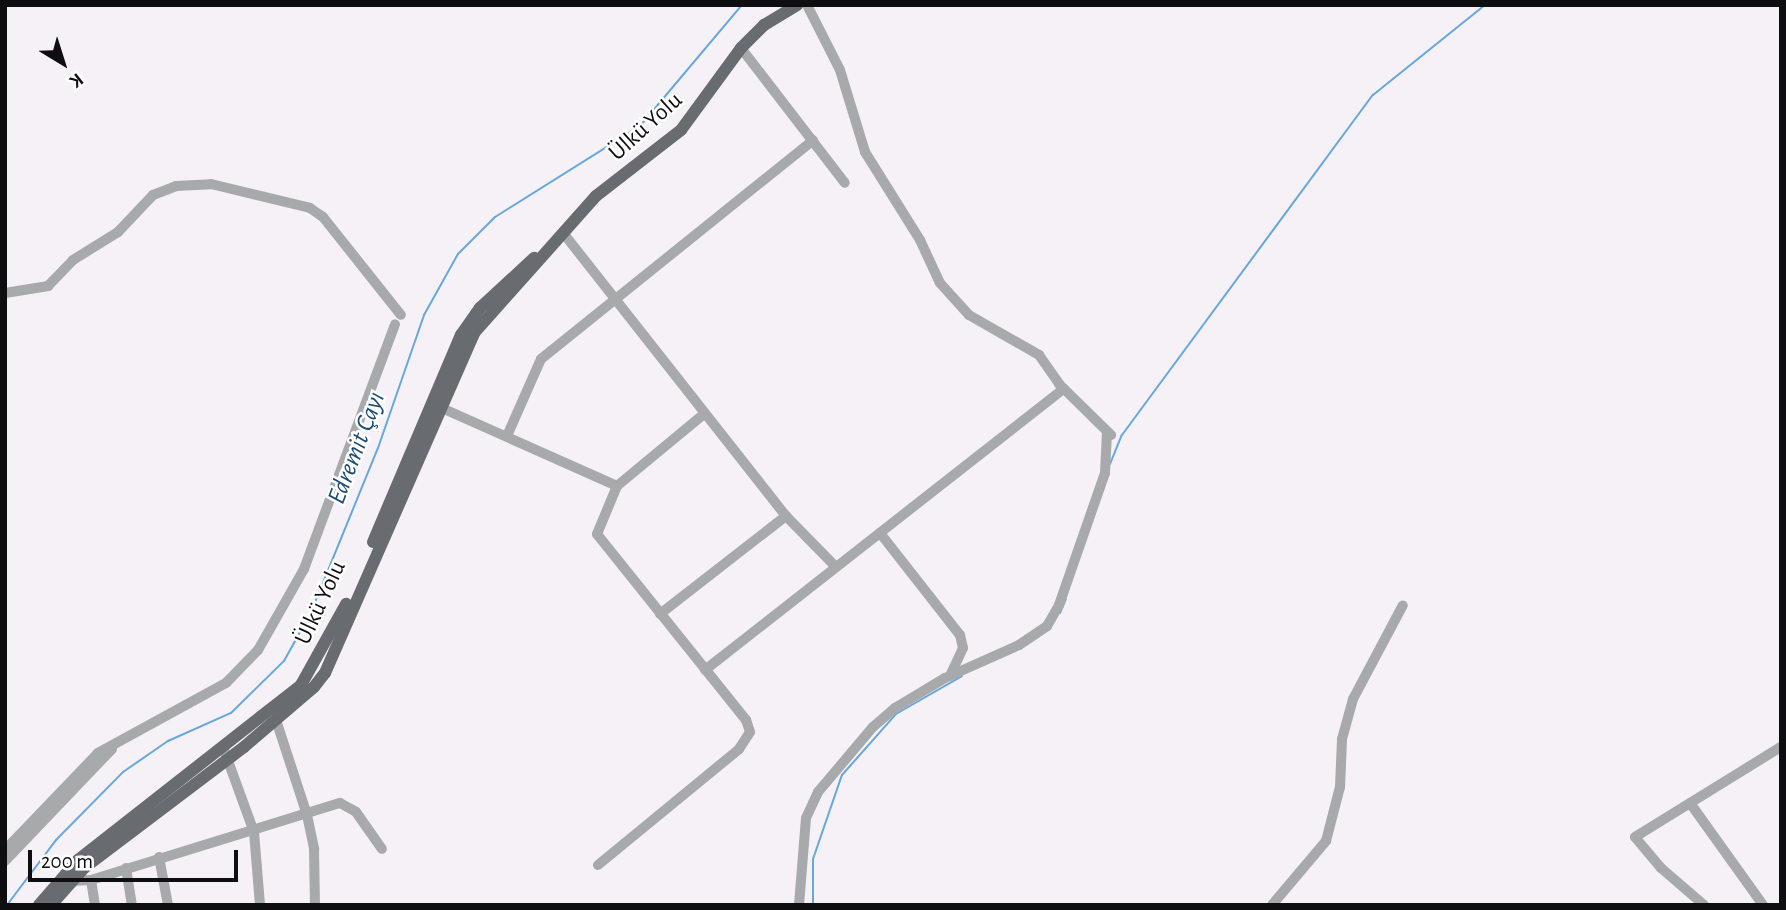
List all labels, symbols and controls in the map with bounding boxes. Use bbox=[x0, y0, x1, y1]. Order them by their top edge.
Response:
north arrow bbox=[28, 28, 98, 98]
text: K bbox=[66, 69, 86, 91]
street label: Ülkü Yolu bbox=[603, 86, 689, 168]
water label: Edremit Çayı bbox=[321, 388, 393, 508]
street label: Ülkü Yolu bbox=[289, 557, 353, 649]
scale bar bbox=[32, 836, 242, 880]
text: 200 m bbox=[41, 851, 93, 872]

